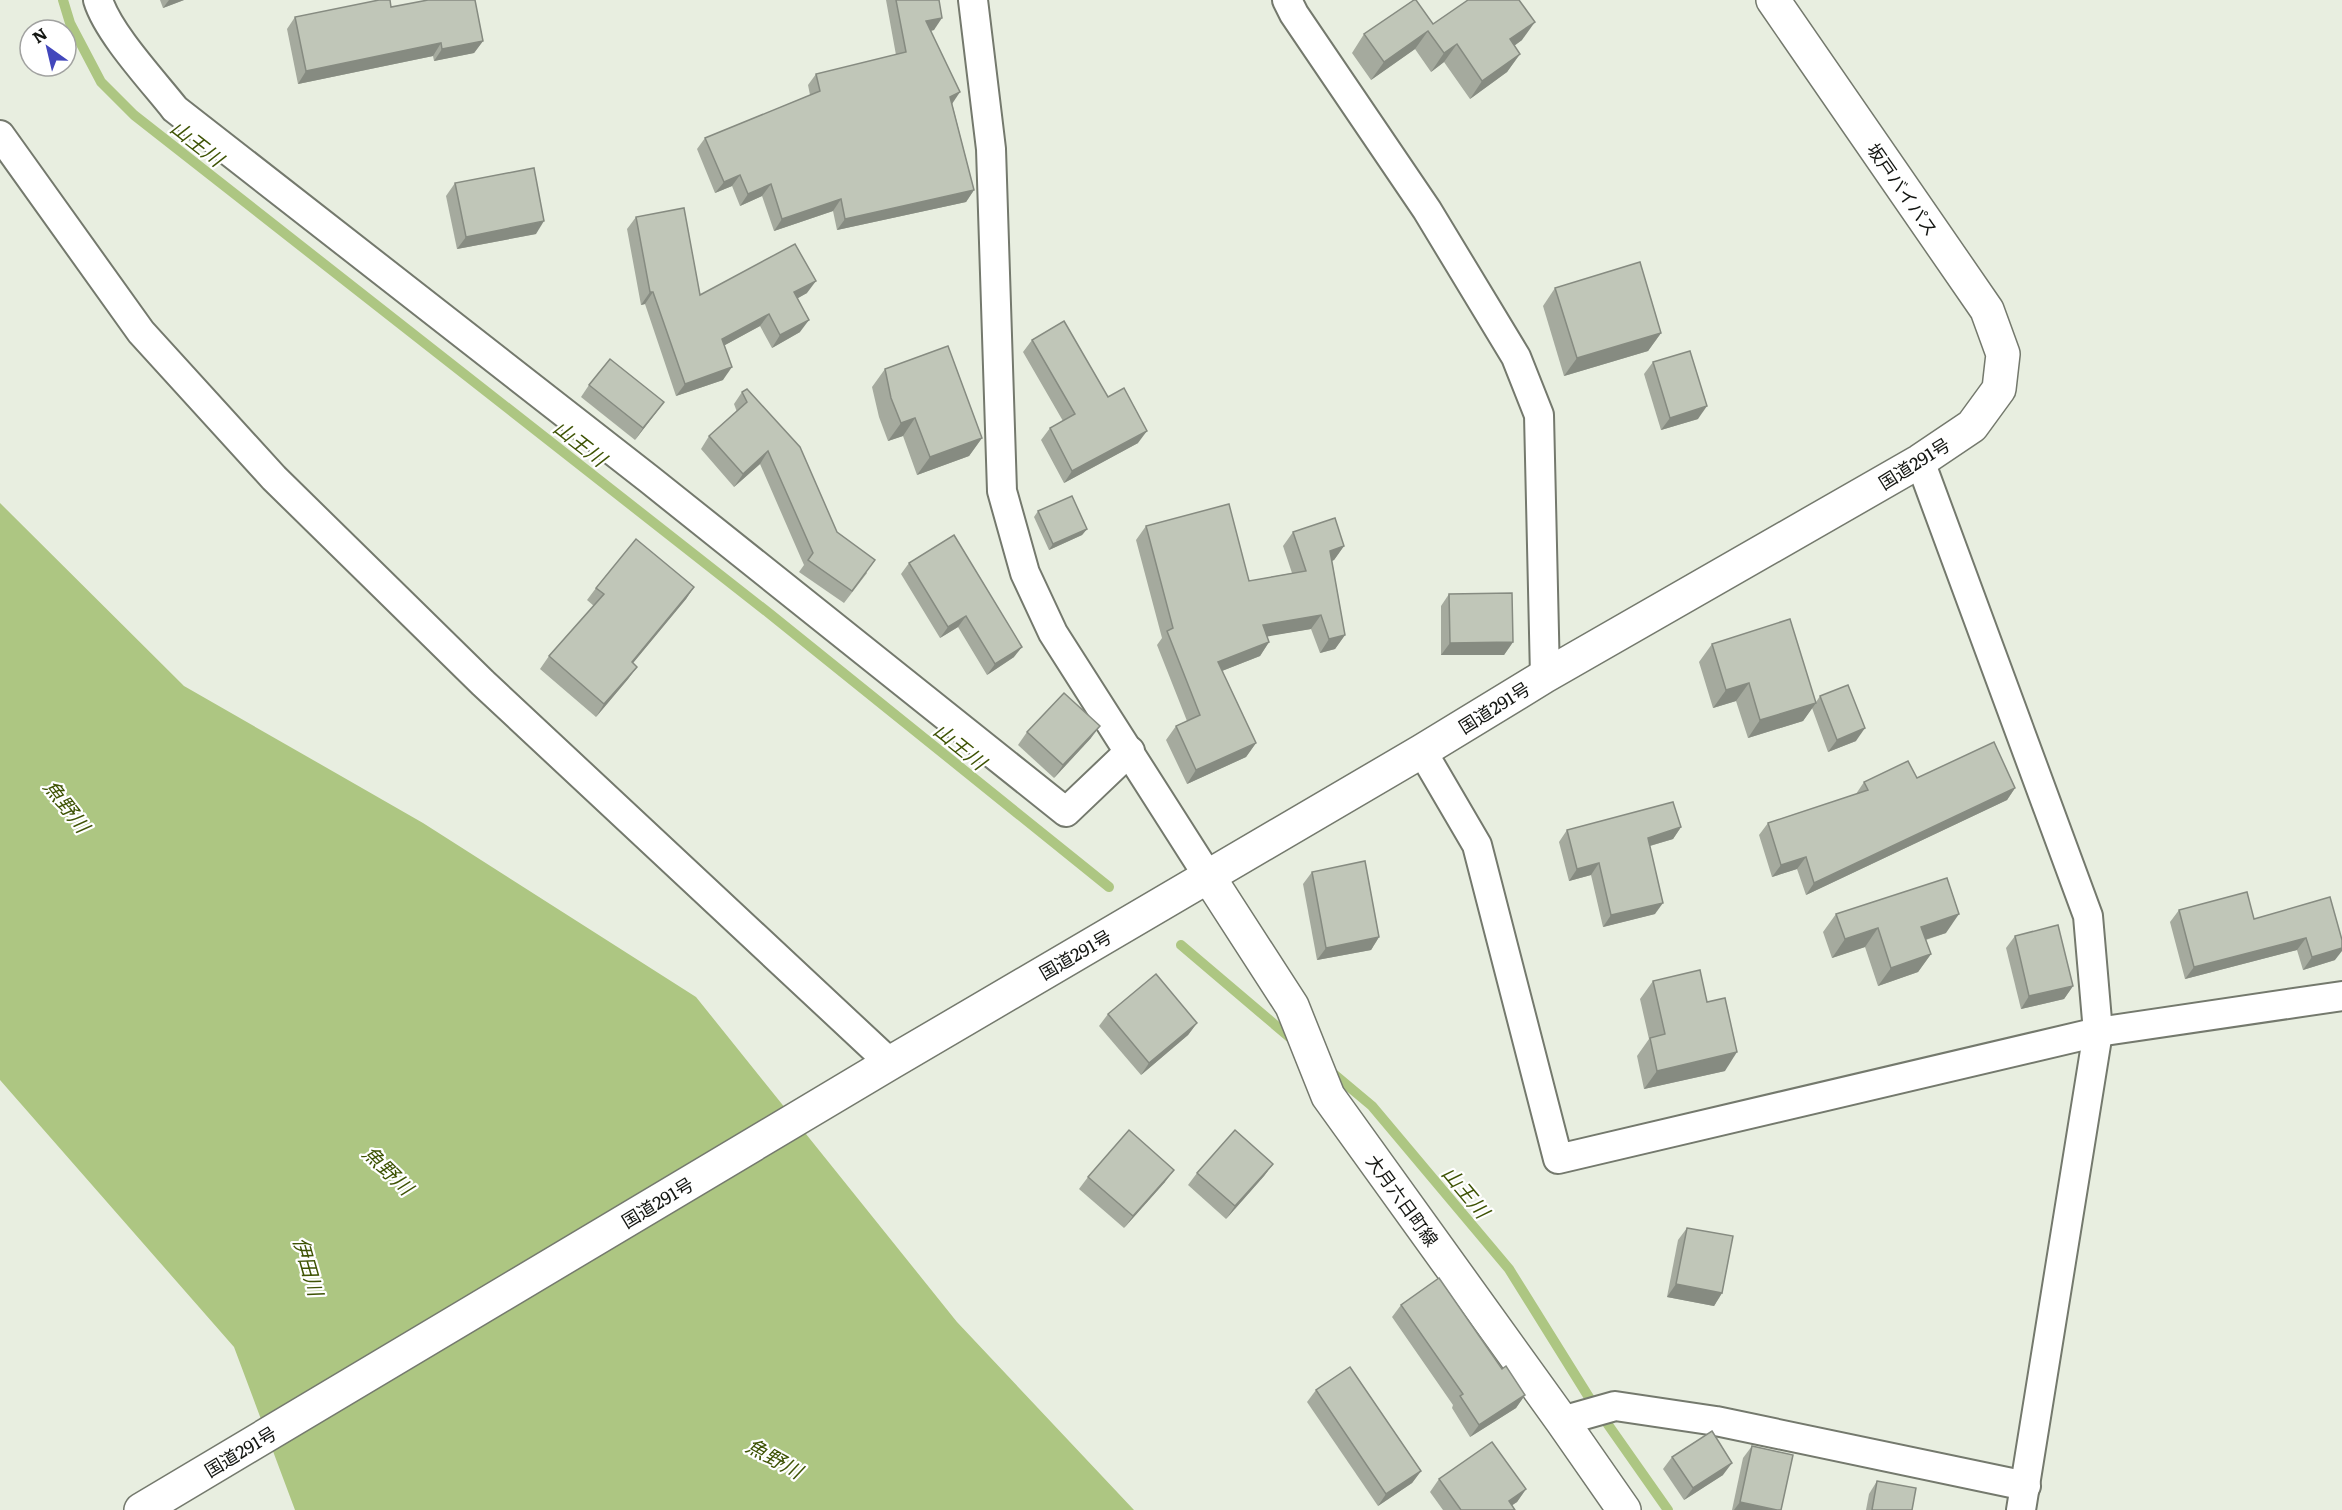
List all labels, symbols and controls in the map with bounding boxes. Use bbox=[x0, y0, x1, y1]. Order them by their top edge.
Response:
north arrow bbox=[18, 18, 78, 78]
text: N bbox=[27, 21, 51, 48]
water label: 山王川 bbox=[165, 112, 232, 174]
street label: 坂戸バイパス bbox=[1861, 137, 1945, 241]
water label: 山王川 bbox=[548, 412, 615, 474]
street label: 国道291号 bbox=[1873, 430, 1955, 496]
street label: 国道291号 bbox=[1453, 674, 1535, 740]
water label: 山王川 bbox=[928, 714, 995, 777]
water label: 魚野川 bbox=[38, 772, 100, 839]
street label: 国道291号 bbox=[1034, 922, 1116, 986]
water label: 魚野川 bbox=[357, 1137, 422, 1202]
street label: 大月六日町線 bbox=[1360, 1148, 1446, 1252]
water label: 山王川 bbox=[1436, 1158, 1499, 1225]
street label: 国道291号 bbox=[616, 1170, 698, 1234]
water label: 伊田川 bbox=[287, 1233, 333, 1301]
street label: 国道291号 bbox=[199, 1419, 281, 1483]
water label: 魚野川 bbox=[741, 1429, 810, 1486]

